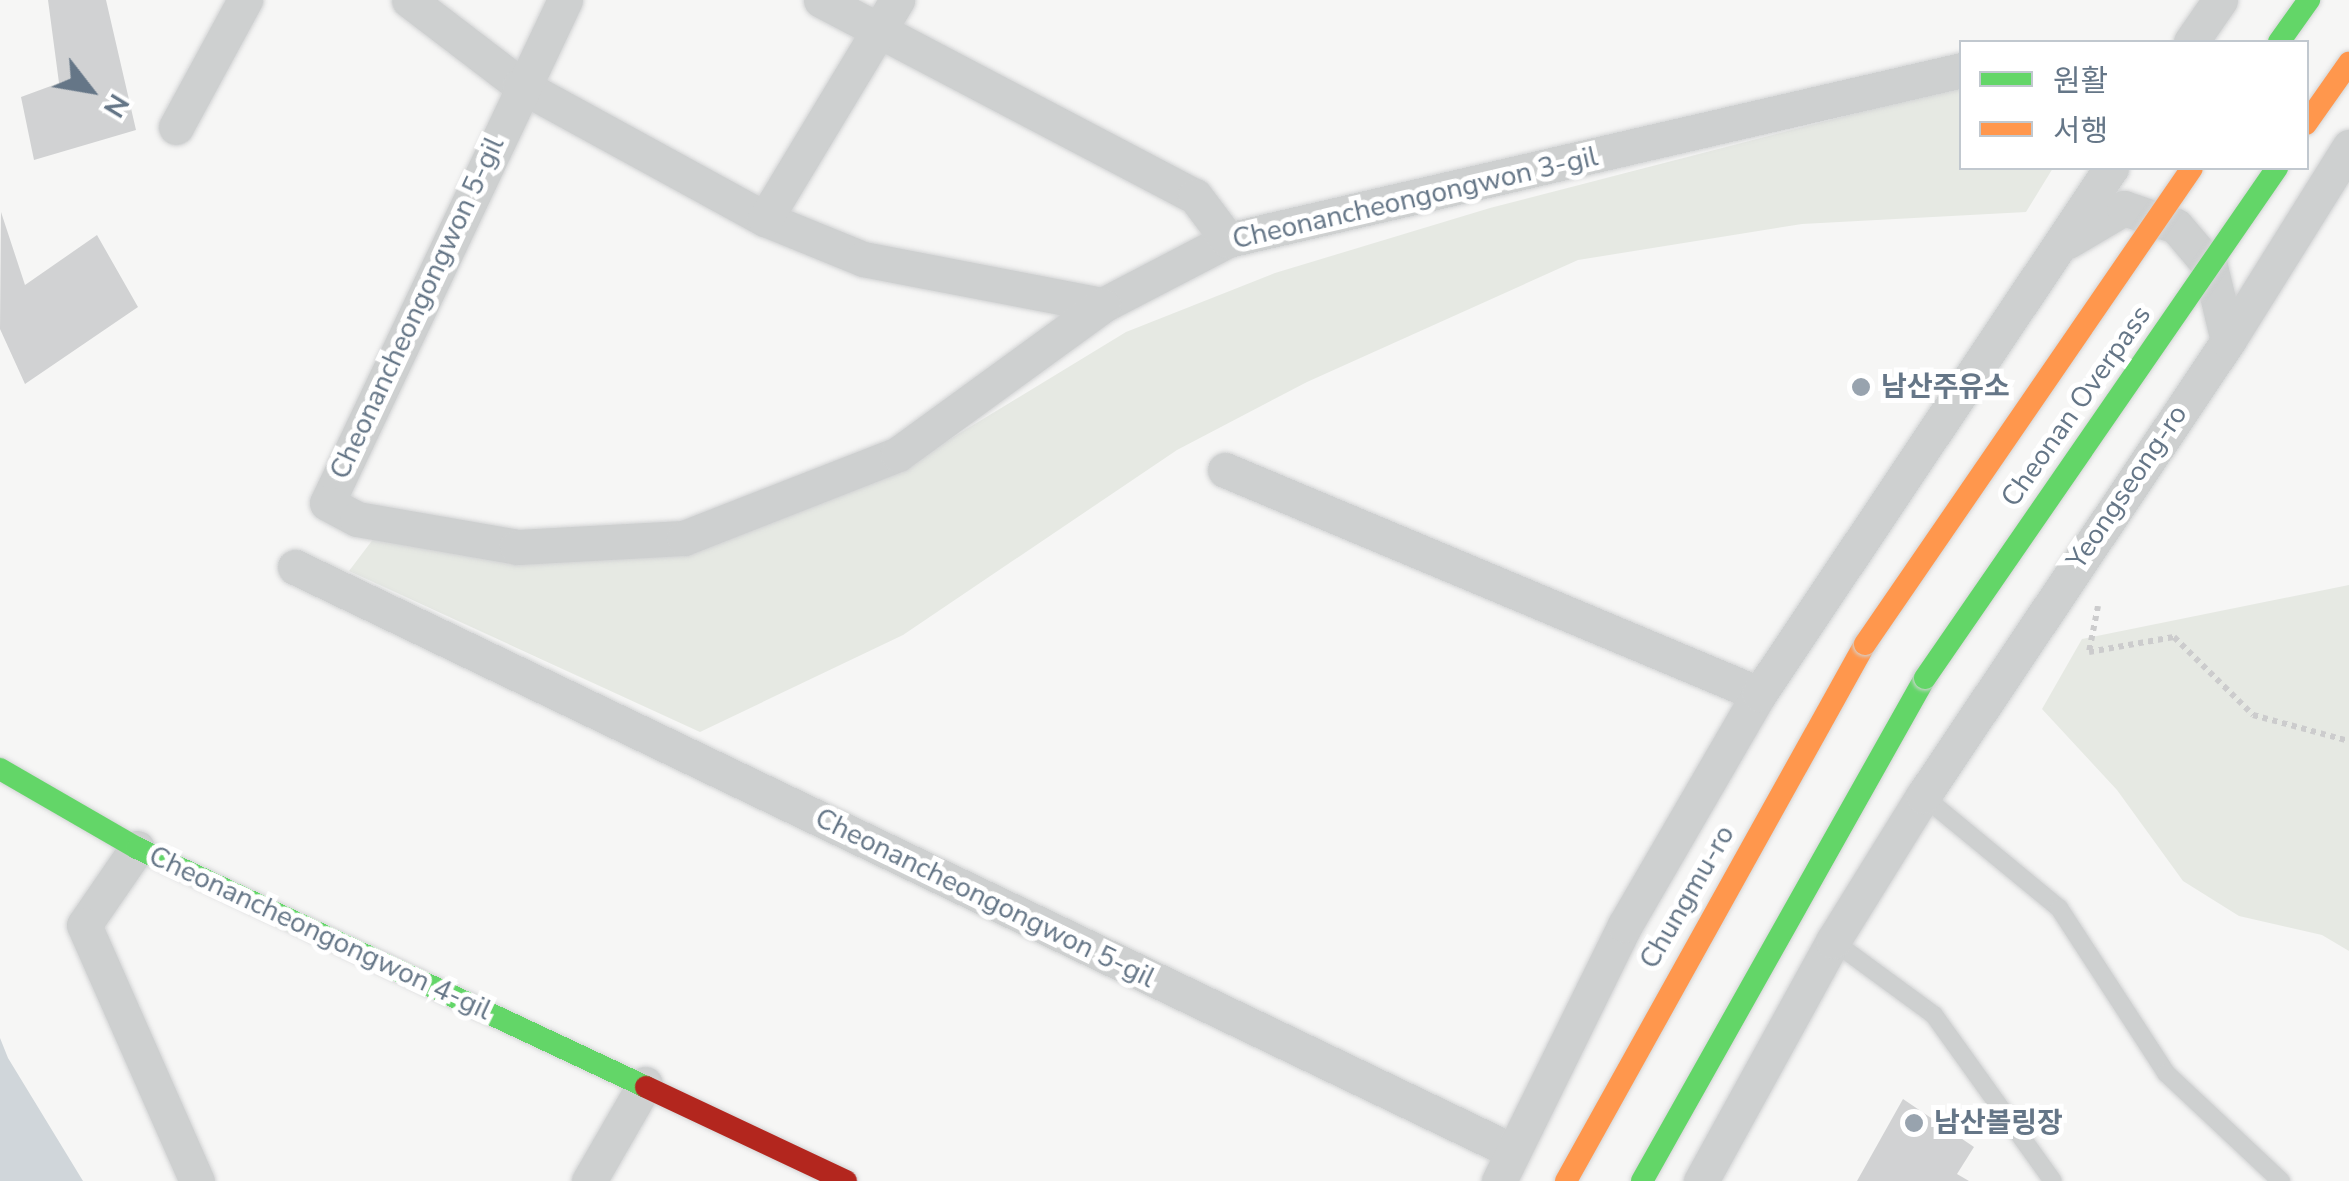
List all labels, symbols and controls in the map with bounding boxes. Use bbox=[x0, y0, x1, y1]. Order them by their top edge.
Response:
north arrow bbox=[40, 40, 140, 140]
legend bbox=[1959, 40, 2309, 170]
text: 원활 bbox=[2053, 61, 2108, 102]
text: N bbox=[94, 87, 137, 124]
text: 서행 bbox=[2053, 111, 2108, 152]
street label: Cheonancheongongwon 5-gil bbox=[323, 132, 511, 484]
street label: Cheonancheongongwon 3-gil bbox=[1229, 140, 1601, 256]
street label: Cheonan Overpass bbox=[1994, 299, 2158, 513]
place label: 남산주유소 bbox=[1881, 370, 2010, 404]
marker: 남산주유소 bbox=[1850, 376, 1872, 398]
street label: Yeongseong-ro bbox=[2060, 399, 2194, 575]
street label: Cheonancheongongwon 5-gil bbox=[810, 801, 1160, 995]
street label: Chungmu-ro bbox=[1633, 819, 1741, 975]
street label: Cheonancheongongwon 4-gil bbox=[144, 839, 496, 1027]
place label: 남산볼링장 bbox=[1934, 1106, 2063, 1140]
marker: 남산볼링장 bbox=[1903, 1112, 1925, 1134]

